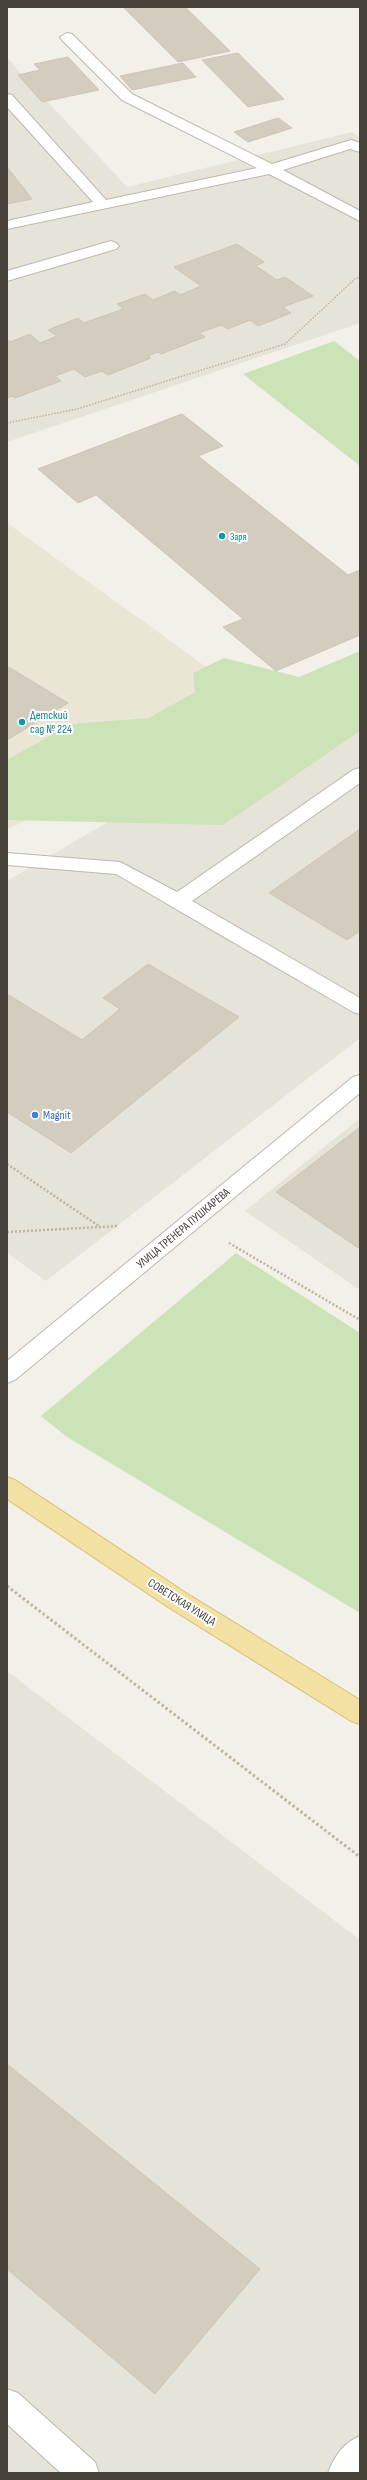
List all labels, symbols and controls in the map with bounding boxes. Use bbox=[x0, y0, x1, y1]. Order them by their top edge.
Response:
marker: Заря bbox=[217, 531, 227, 541]
place label: Заря bbox=[230, 531, 246, 543]
place label: Детский сад № 224 bbox=[30, 708, 72, 737]
marker: Детский сад № 224 bbox=[17, 717, 27, 727]
place label: Magnit bbox=[43, 1108, 71, 1123]
marker: Magnit bbox=[30, 1110, 40, 1120]
street label: УЛИЦА ТРЕНЕРА ПУШКАРЕВА bbox=[134, 1184, 234, 1272]
street label: СОВЕТСКАЯ УЛИЦА bbox=[145, 1576, 219, 1630]

